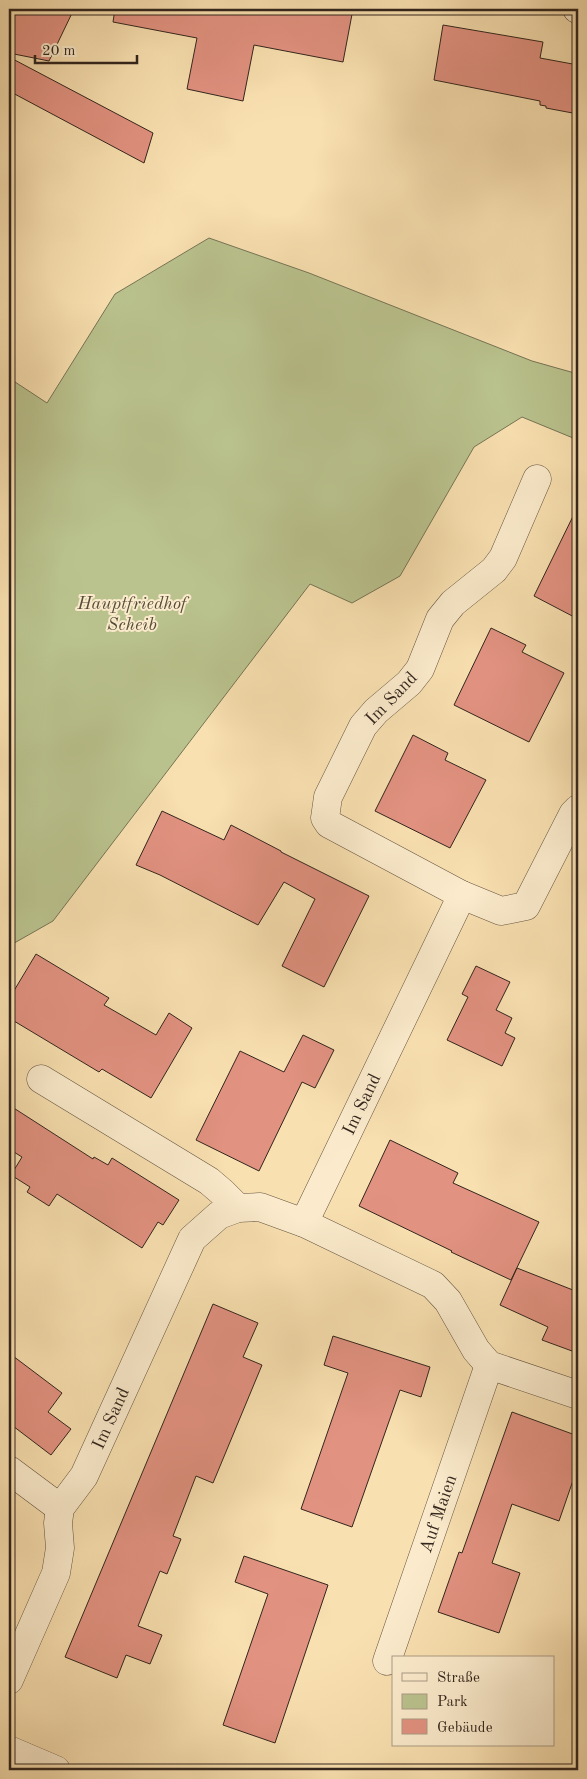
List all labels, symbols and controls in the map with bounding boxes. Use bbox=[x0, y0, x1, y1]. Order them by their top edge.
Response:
scale bar bbox=[35, 32, 138, 64]
text: 20 m bbox=[42, 44, 76, 59]
park label: Hauptfriedhof Scheib bbox=[76, 595, 190, 634]
street label: Im Sand bbox=[362, 669, 421, 729]
street label: Im Sand bbox=[340, 1071, 385, 1138]
street label: Im Sand bbox=[89, 1385, 133, 1452]
street label: Auf Maien bbox=[417, 1472, 461, 1555]
legend bbox=[392, 1656, 554, 1746]
text: Straße bbox=[437, 1671, 480, 1686]
text: Park bbox=[437, 1695, 468, 1710]
text: Gebäude bbox=[437, 1721, 493, 1736]

